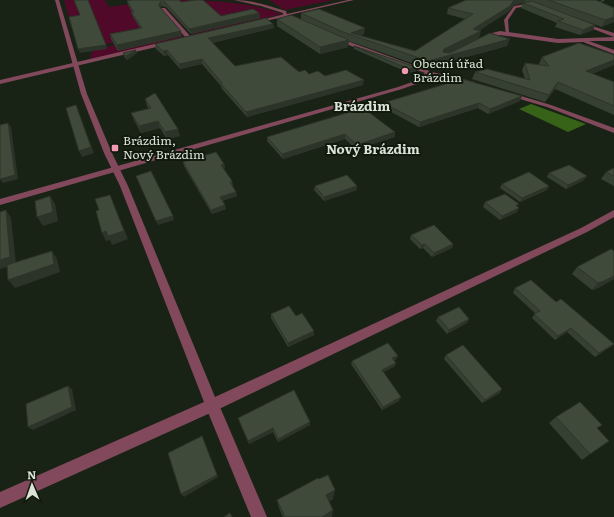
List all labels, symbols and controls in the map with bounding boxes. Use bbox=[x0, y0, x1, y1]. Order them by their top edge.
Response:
place label: Obecní úřad Brázdim bbox=[413, 54, 484, 86]
marker: Obecní úřad Brázdim bbox=[400, 66, 410, 76]
district label: Brázdim bbox=[334, 96, 390, 115]
place label: Brázdim, Nový Brázdim bbox=[123, 131, 205, 163]
district label: Nový Brázdim bbox=[326, 139, 420, 158]
marker: Brázdim, Nový Brázdim bbox=[110, 143, 120, 153]
north arrow bbox=[12, 465, 52, 505]
text: N bbox=[27, 466, 37, 482]

